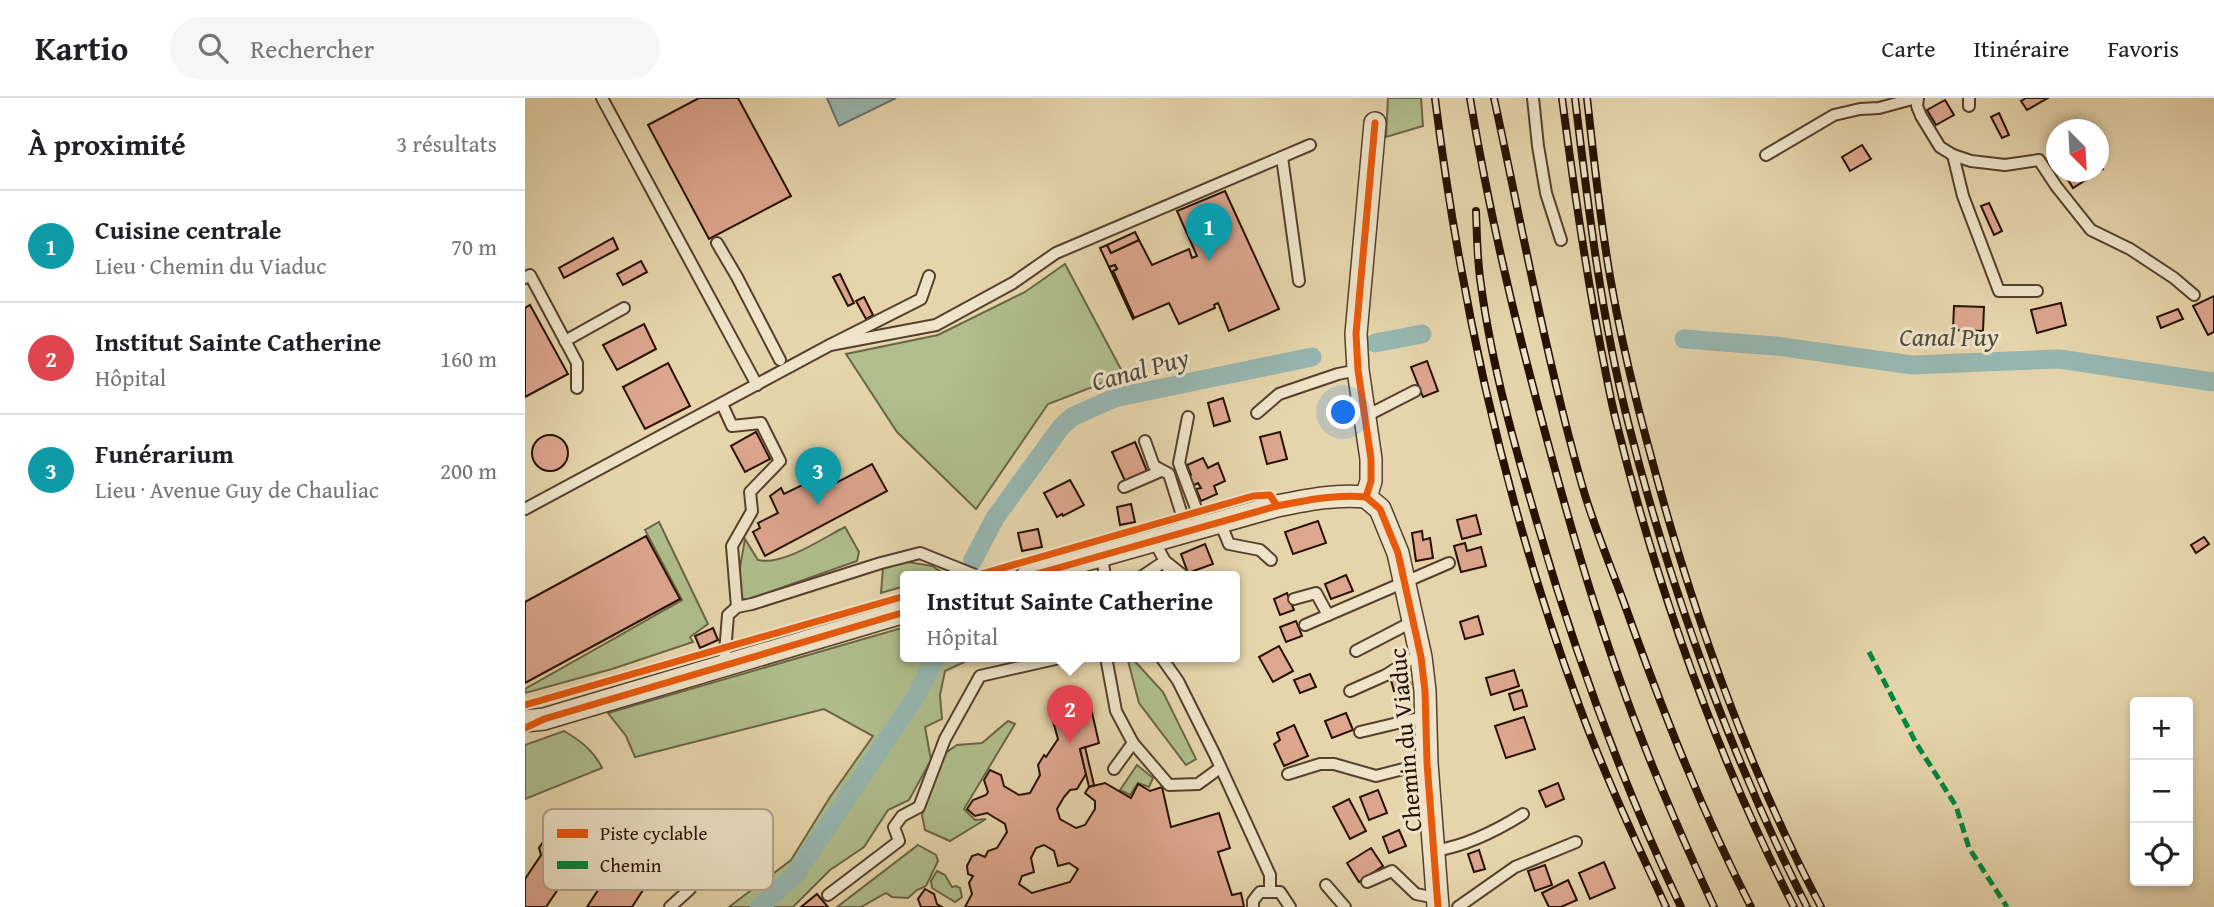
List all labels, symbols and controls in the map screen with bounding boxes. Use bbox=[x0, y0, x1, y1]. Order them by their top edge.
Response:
search box bbox=[170, 17, 660, 80]
text: Kartio bbox=[35, 24, 128, 72]
icon: search bbox=[194, 29, 232, 67]
text: Rechercher bbox=[250, 29, 374, 68]
text: Carte bbox=[1882, 31, 1936, 66]
text: Itinéraire bbox=[1974, 31, 2069, 66]
text: Favoris bbox=[2107, 31, 2179, 66]
north arrow bbox=[2046, 119, 2109, 182]
text: À proximité bbox=[28, 122, 186, 166]
text: 3 résultats bbox=[396, 127, 497, 160]
pin: 1 bbox=[1186, 203, 1232, 261]
text: Cuisine centrale bbox=[95, 210, 282, 249]
text: 1 bbox=[45, 230, 57, 263]
text: 70 m bbox=[451, 230, 497, 263]
text: Lieu · Chemin du Viaduc bbox=[95, 249, 326, 282]
water label: Canal Puy bbox=[1899, 317, 1999, 356]
text: Institut Sainte Catherine bbox=[95, 322, 381, 361]
water label: Canal Puy bbox=[1087, 337, 1193, 401]
text: 2 bbox=[45, 342, 57, 375]
text: 160 m bbox=[440, 342, 497, 375]
text: Hôpital bbox=[95, 361, 166, 394]
your location bbox=[1326, 395, 1360, 429]
text: Funérarium bbox=[95, 434, 234, 473]
pin: 3 bbox=[795, 447, 841, 505]
text: 3 bbox=[45, 454, 57, 487]
text: 200 m bbox=[440, 454, 497, 487]
text: Lieu · Avenue Guy de Chauliac bbox=[95, 473, 379, 506]
popup bbox=[900, 571, 1240, 662]
text: Institut Sainte Catherine bbox=[927, 581, 1213, 620]
text: Hôpital bbox=[927, 620, 998, 653]
street label: Chemin du Viaduc bbox=[1380, 646, 1430, 833]
pin: 2 bbox=[1047, 685, 1093, 743]
map controls bbox=[2130, 697, 2193, 886]
button: + bbox=[2130, 697, 2193, 760]
button: − bbox=[2130, 760, 2193, 823]
legend bbox=[543, 809, 773, 890]
text: Piste cyclable bbox=[600, 819, 707, 847]
button: locate bbox=[2130, 823, 2193, 886]
text: Chemin bbox=[600, 851, 662, 879]

